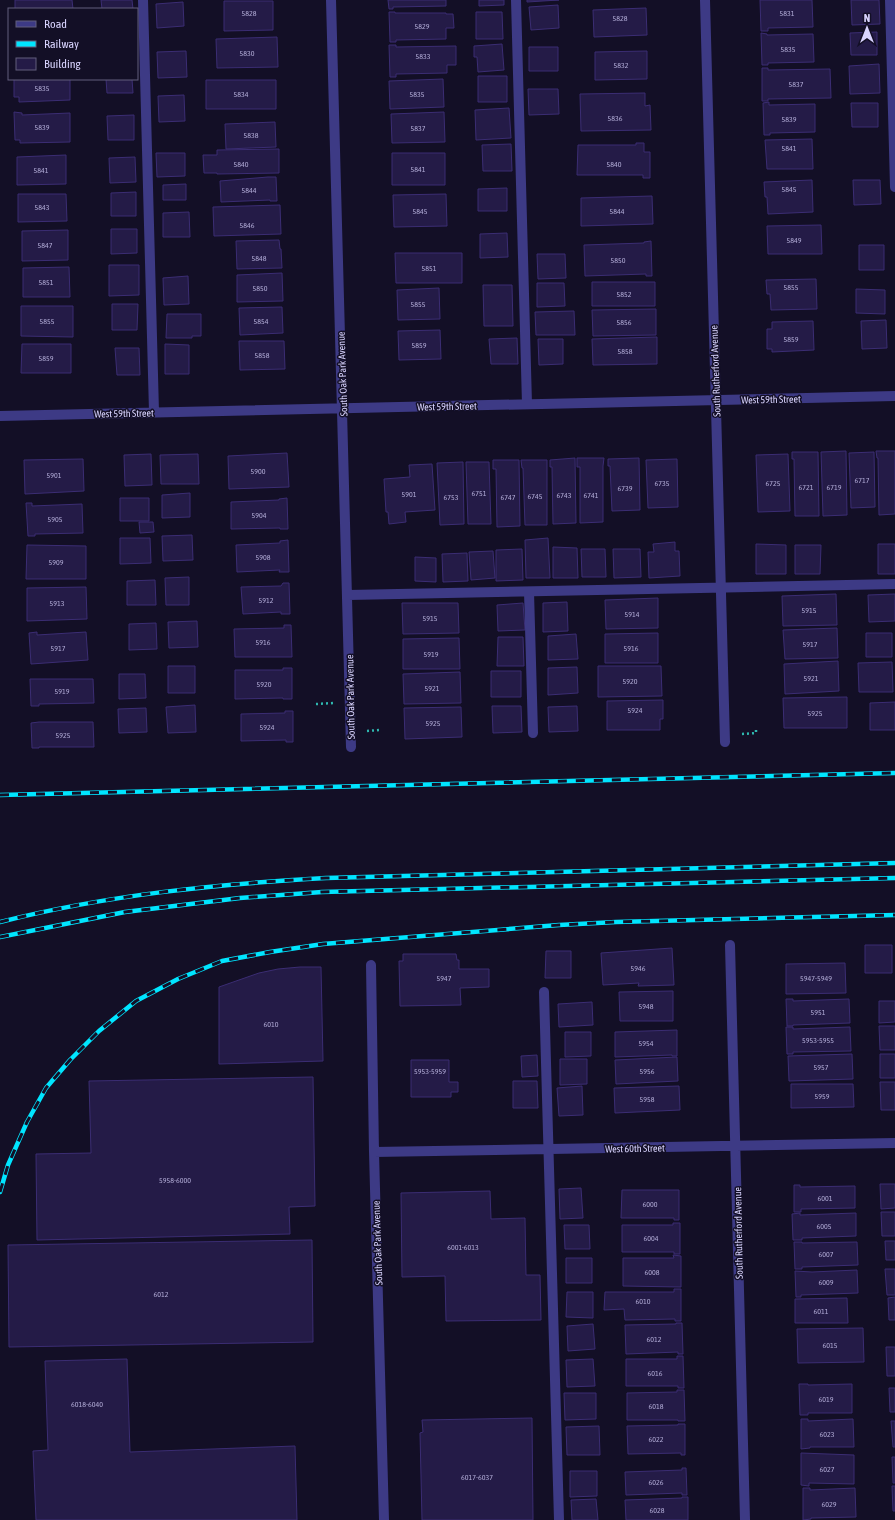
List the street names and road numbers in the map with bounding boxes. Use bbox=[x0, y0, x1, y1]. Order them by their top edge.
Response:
street label: South Rutherford Avenue bbox=[708, 324, 723, 417]
street label: South Oak Park Avenue bbox=[336, 331, 349, 417]
street label: West 59th Street bbox=[741, 393, 801, 406]
street label: West 59th Street bbox=[417, 400, 477, 413]
street label: West 59th Street bbox=[94, 407, 154, 420]
street label: South Oak Park Avenue bbox=[344, 654, 357, 740]
street label: West 60th Street bbox=[605, 1142, 665, 1155]
street label: South Rutherford Avenue bbox=[732, 1186, 745, 1279]
street label: South Oak Park Avenue bbox=[371, 1200, 384, 1286]

